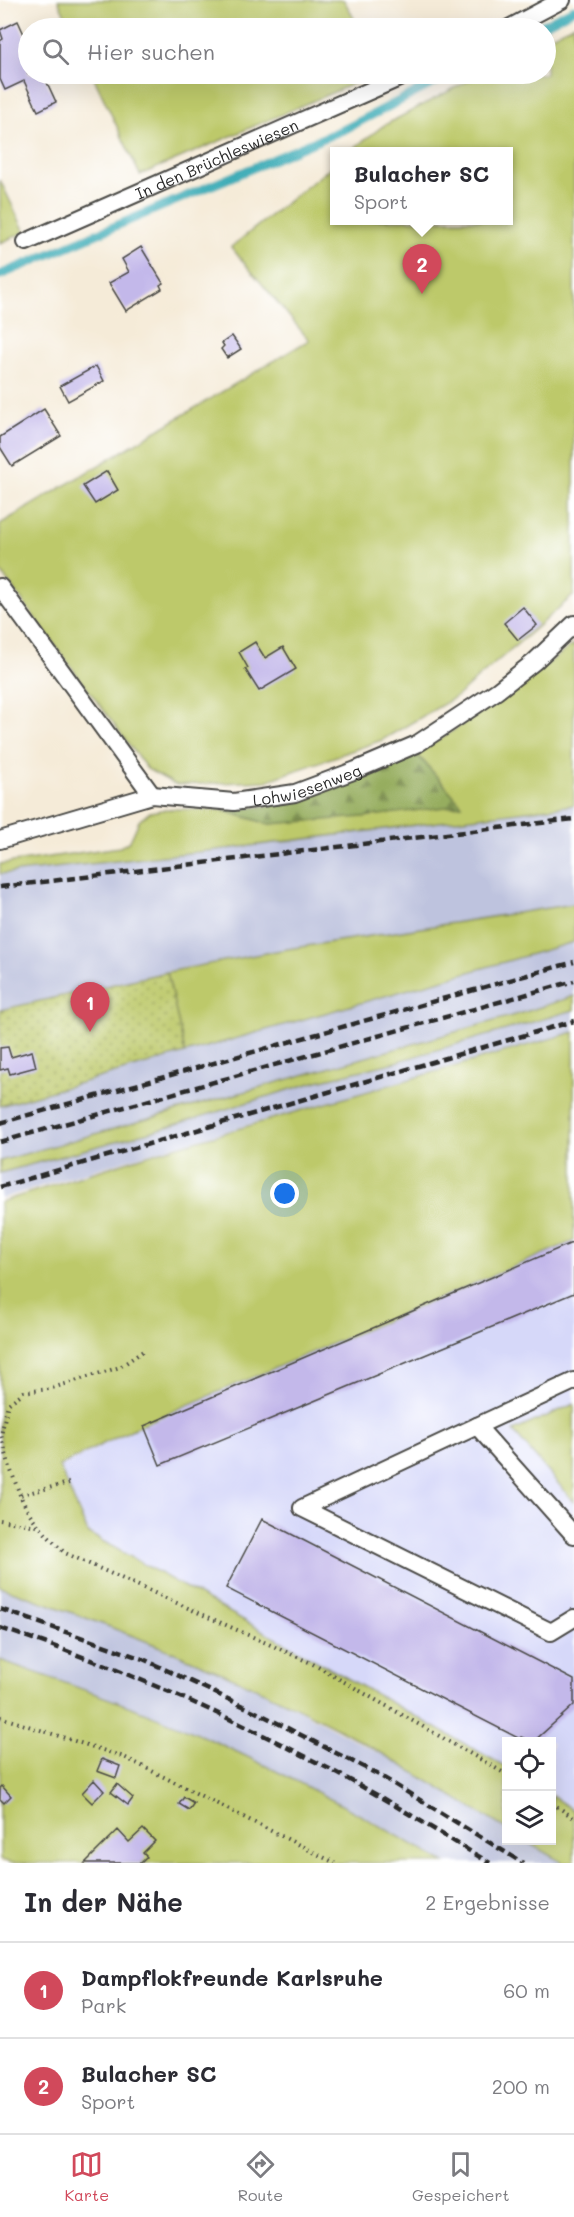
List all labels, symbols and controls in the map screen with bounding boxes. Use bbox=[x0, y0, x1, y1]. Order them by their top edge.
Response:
search box bbox=[18, 18, 556, 84]
icon: search bbox=[39, 35, 72, 68]
text: Hier suchen bbox=[87, 37, 215, 66]
street label: In den Brüchleswiesen bbox=[132, 113, 301, 203]
popup bbox=[330, 147, 513, 225]
text: Bulacher SC bbox=[354, 159, 489, 188]
text: Sport bbox=[354, 188, 408, 214]
pin: 2 bbox=[402, 244, 442, 294]
street label: Lohwiesenweg bbox=[251, 759, 364, 810]
pin: 1 bbox=[70, 982, 110, 1032]
your location bbox=[270, 1179, 299, 1208]
map controls bbox=[502, 1737, 556, 1845]
button: locate bbox=[502, 1737, 556, 1791]
button: layers bbox=[502, 1791, 556, 1845]
text: In der Nähe bbox=[24, 1885, 183, 1919]
text: 2 Ergebnisse bbox=[425, 1889, 550, 1915]
text: Dampflokfreunde Karlsruhe bbox=[81, 1963, 383, 1992]
text: 1 bbox=[39, 1977, 48, 2003]
text: 60 m bbox=[503, 1977, 550, 2003]
text: Park bbox=[81, 1992, 126, 2018]
text: Bulacher SC bbox=[81, 2059, 216, 2088]
text: 2 bbox=[38, 2073, 49, 2099]
text: 200 m bbox=[492, 2073, 550, 2099]
text: Sport bbox=[81, 2088, 135, 2114]
tab: Karte bbox=[64, 2148, 109, 2205]
tab: Route bbox=[238, 2148, 283, 2205]
tab: Gespeichert bbox=[412, 2148, 510, 2205]

